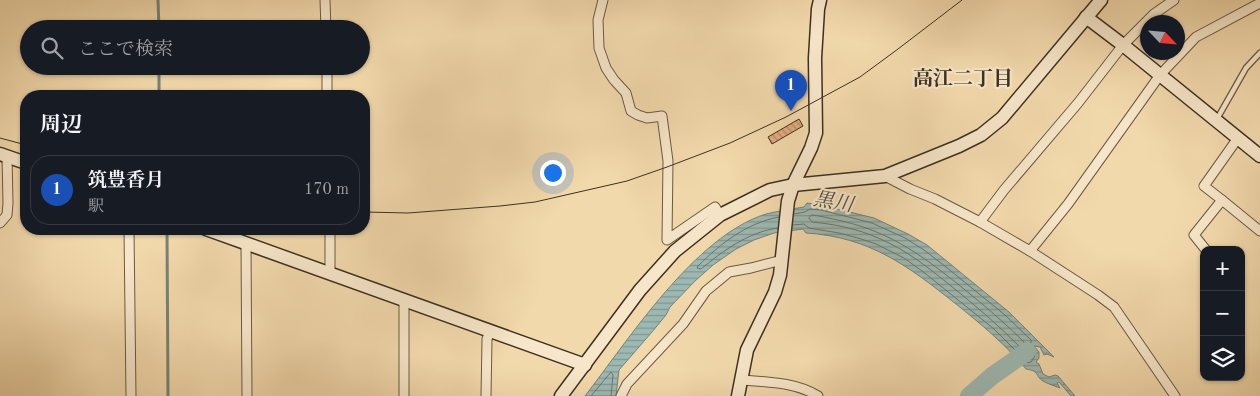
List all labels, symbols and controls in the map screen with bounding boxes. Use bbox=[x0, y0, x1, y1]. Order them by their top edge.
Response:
north arrow bbox=[1140, 15, 1185, 60]
search box bbox=[20, 20, 370, 75]
icon: search bbox=[38, 34, 66, 62]
text: ここで検索 bbox=[78, 41, 173, 60]
district label: 高江二丁目 bbox=[913, 67, 1013, 90]
pin: 1 bbox=[775, 70, 807, 111]
text: 周辺 bbox=[40, 115, 82, 136]
your location bbox=[540, 160, 566, 186]
text: 筑豊香月 bbox=[88, 172, 164, 191]
text: 1 bbox=[52, 182, 62, 198]
text: 170 m bbox=[304, 182, 349, 198]
water label: 黒川 bbox=[812, 188, 857, 217]
text: 駅 bbox=[88, 199, 104, 215]
map controls bbox=[1200, 246, 1245, 381]
button: + bbox=[1200, 246, 1245, 291]
button: − bbox=[1200, 291, 1245, 336]
button: layers bbox=[1200, 336, 1245, 381]

